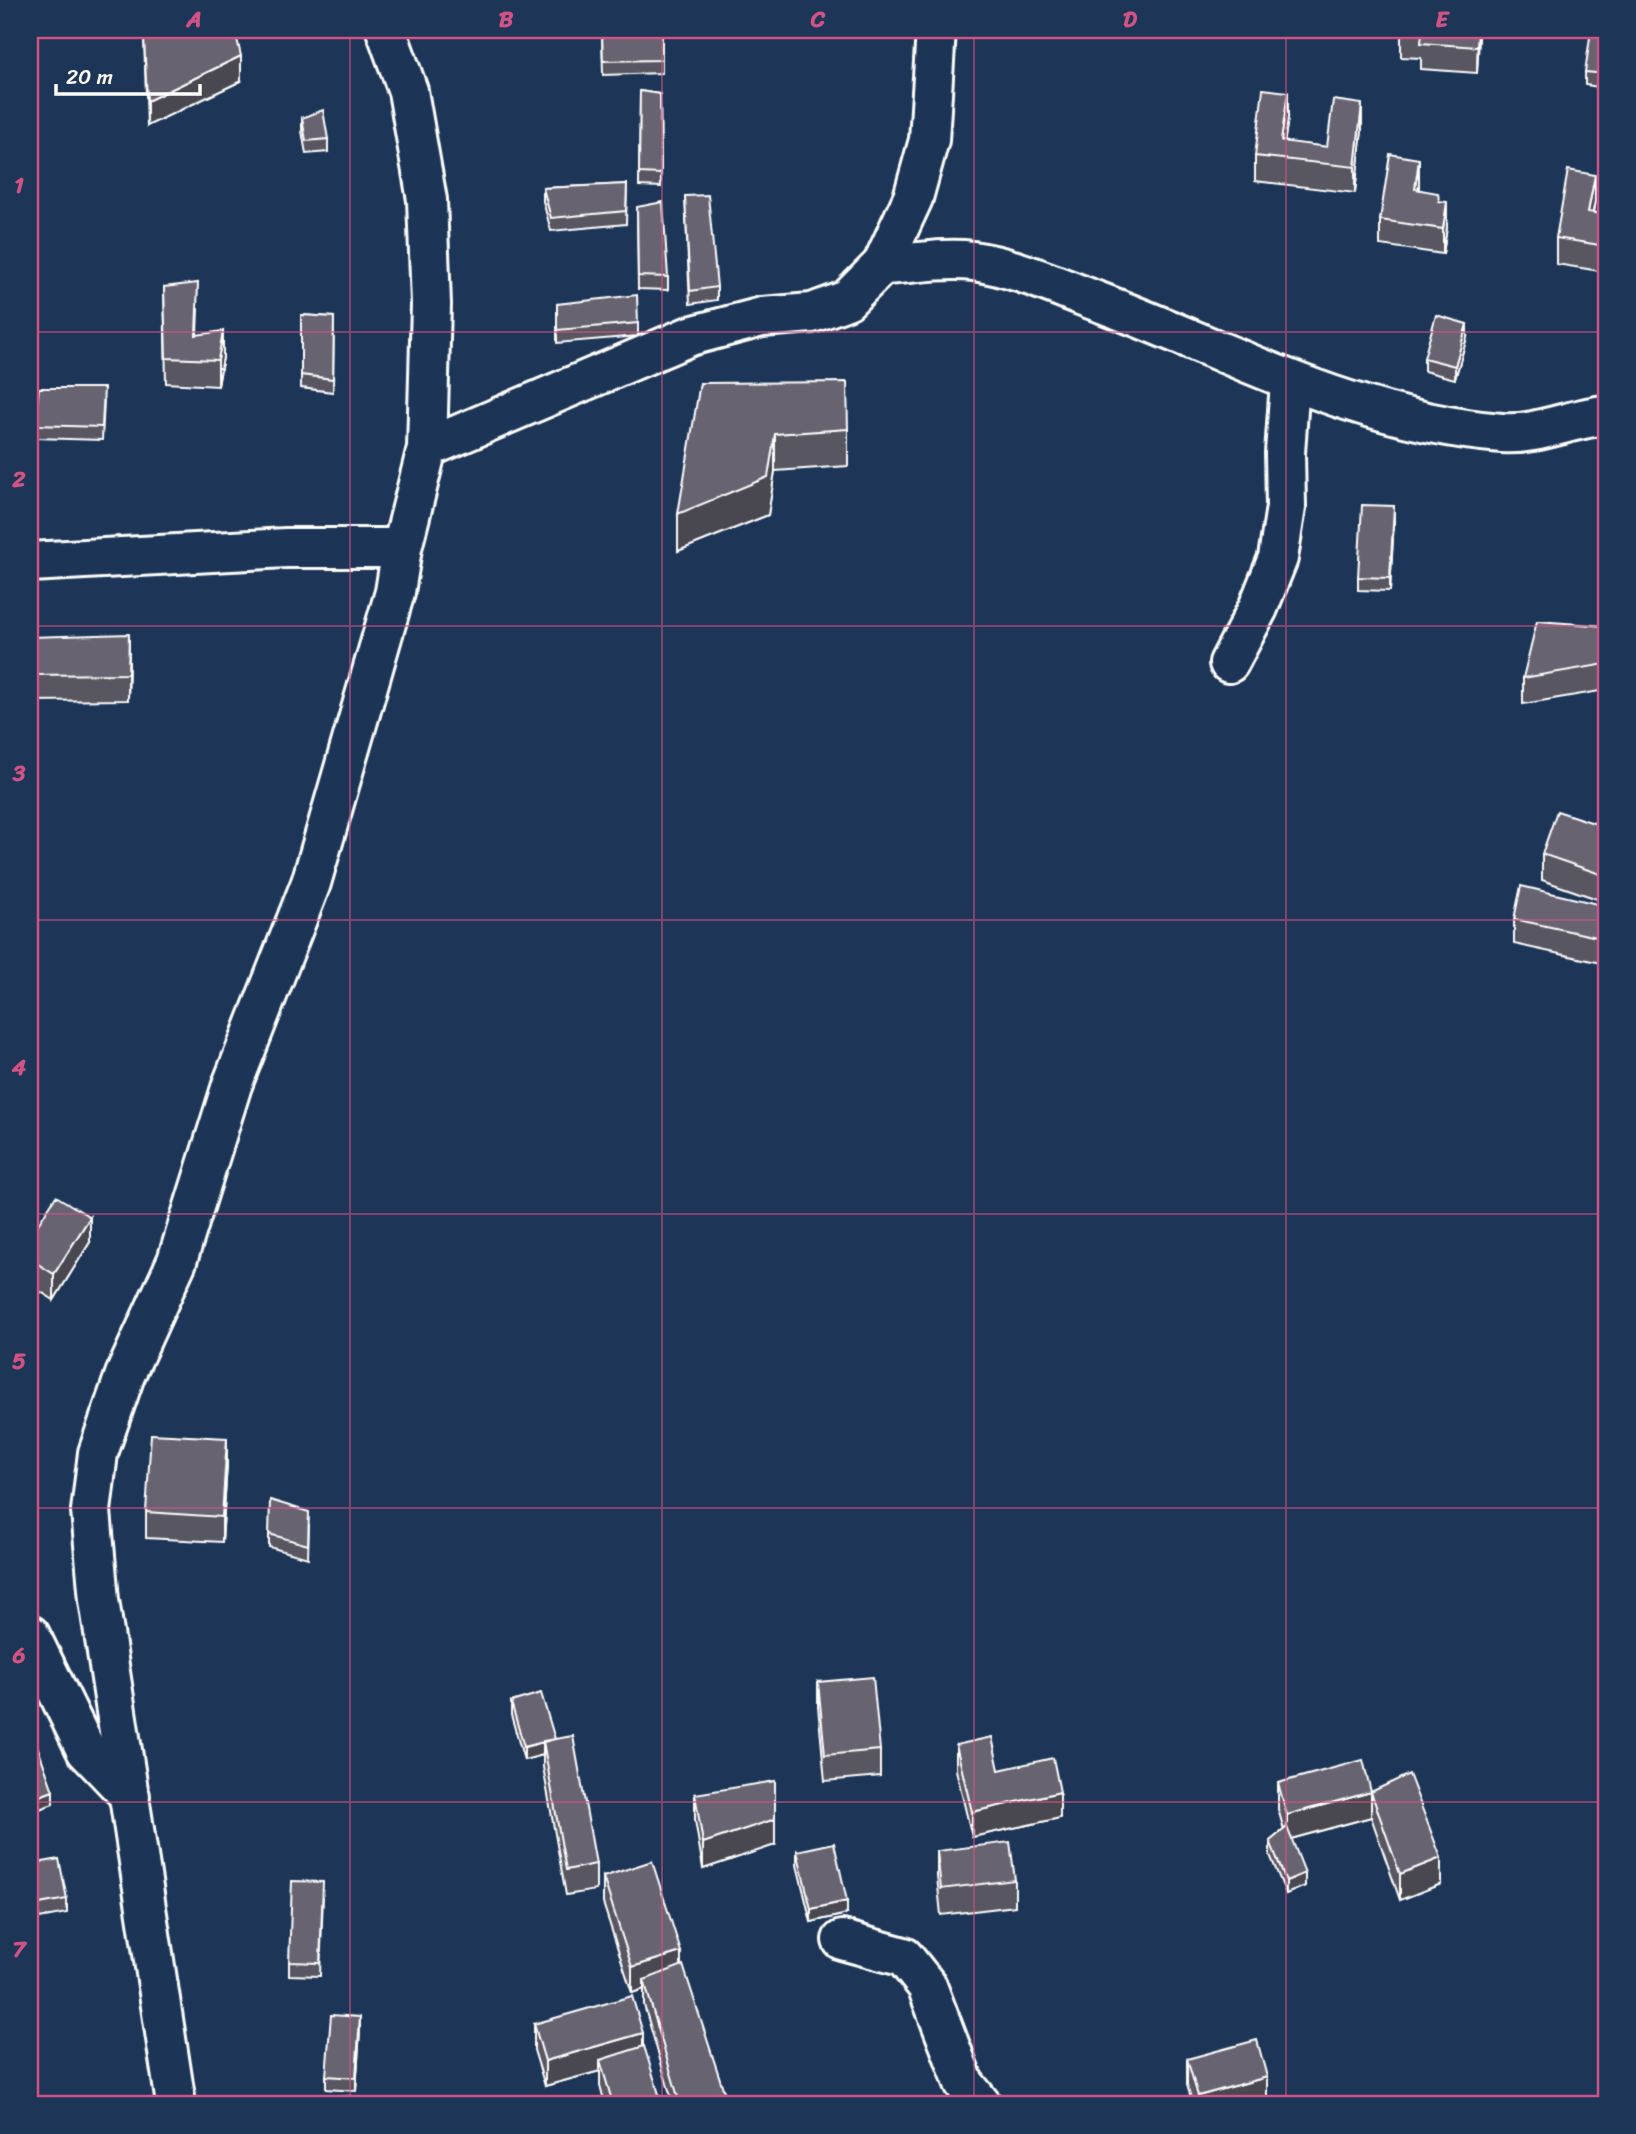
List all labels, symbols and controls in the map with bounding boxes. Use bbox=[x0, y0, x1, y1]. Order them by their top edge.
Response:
text: A bbox=[185, 0, 202, 40]
text: B bbox=[499, 0, 514, 40]
text: C bbox=[810, 0, 826, 40]
text: D bbox=[1123, 0, 1138, 40]
text: E bbox=[1436, 0, 1451, 40]
scale bar bbox=[56, 52, 200, 96]
text: 20 m bbox=[66, 58, 113, 96]
text: 1 bbox=[14, 165, 24, 206]
text: 2 bbox=[11, 459, 26, 500]
text: 3 bbox=[12, 753, 26, 794]
text: 4 bbox=[11, 1047, 27, 1088]
text: 5 bbox=[12, 1341, 26, 1382]
text: 6 bbox=[11, 1635, 26, 1676]
text: 7 bbox=[12, 1929, 27, 1970]

